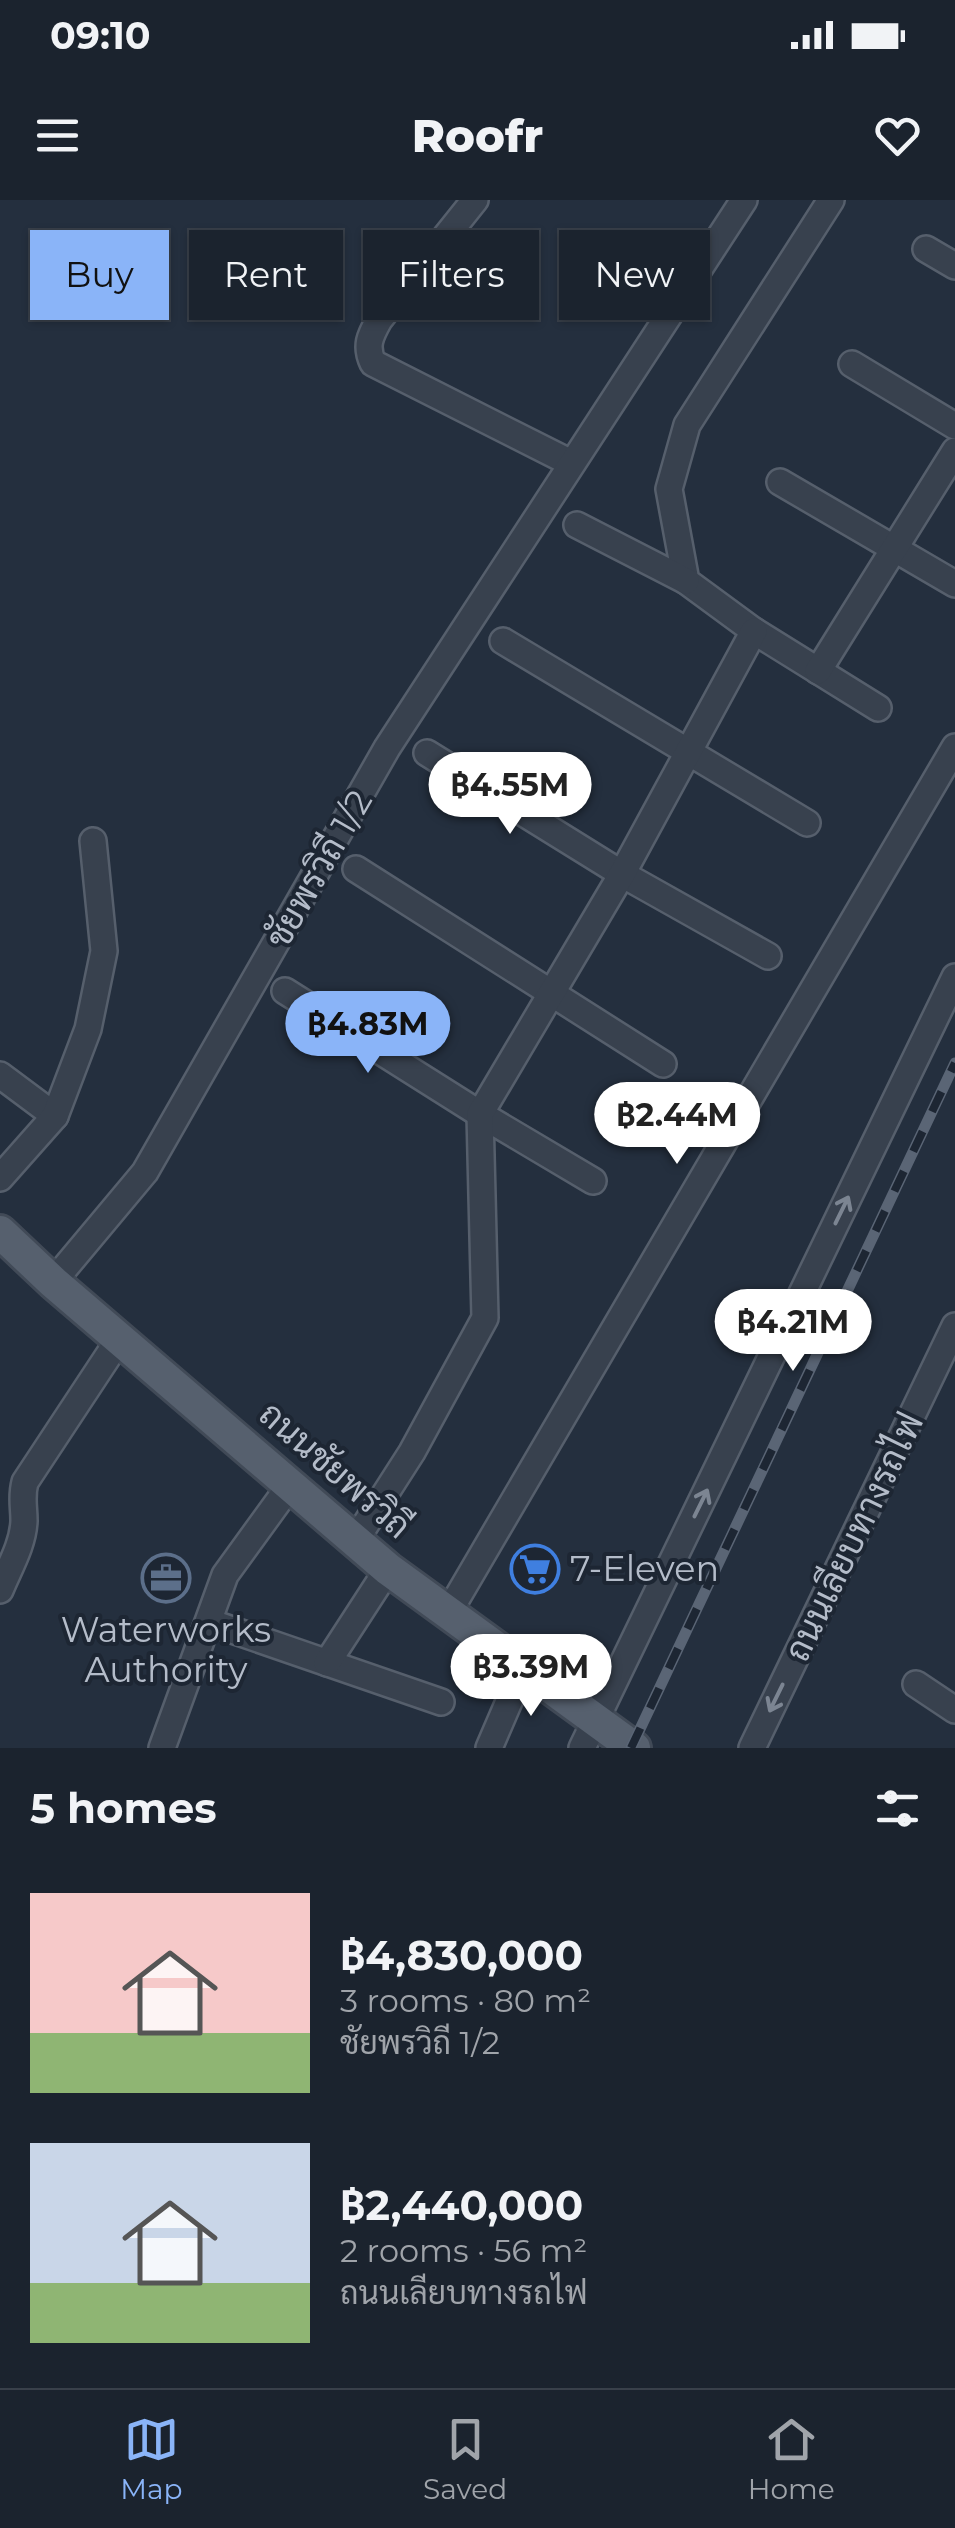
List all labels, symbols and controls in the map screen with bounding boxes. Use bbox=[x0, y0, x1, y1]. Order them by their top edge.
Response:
text: 09:10 bbox=[50, 12, 151, 59]
icon: menu bbox=[30, 108, 85, 163]
text: Roofr bbox=[412, 108, 543, 163]
icon: heart bbox=[870, 108, 925, 163]
chip: Buy bbox=[30, 230, 169, 320]
chip: Rent bbox=[189, 230, 343, 320]
chip: Filters bbox=[363, 230, 539, 320]
chip: New bbox=[559, 230, 710, 320]
pin: ฿4.55M bbox=[429, 752, 591, 837]
text: ฿4.55M bbox=[451, 765, 569, 804]
street label: ชัยพรวิถี 1/2 bbox=[255, 782, 381, 955]
pin: ฿4.83M bbox=[287, 991, 449, 1076]
text: ฿4.83M bbox=[307, 1004, 429, 1043]
pin: ฿2.44M bbox=[596, 1082, 758, 1167]
text: ฿2.44M bbox=[616, 1095, 738, 1134]
one-way arrow bbox=[834, 1196, 853, 1226]
pin: ฿4.21M bbox=[712, 1289, 874, 1374]
text: ฿4.21M bbox=[737, 1302, 849, 1341]
street label: ถนนชัยพรวิถี bbox=[251, 1391, 420, 1547]
street label: ถนนเลียบทางรถไฟ bbox=[774, 1405, 932, 1668]
one-way arrow bbox=[692, 1488, 711, 1518]
supermarket icon: 7-Eleven bbox=[509, 1543, 561, 1595]
place label: 7-Eleven bbox=[570, 1547, 719, 1590]
office icon: Waterworks Authority bbox=[140, 1552, 192, 1604]
place label: Waterworks Authority bbox=[61, 1608, 271, 1691]
pin: ฿3.39M bbox=[450, 1634, 612, 1719]
text: ฿3.39M bbox=[473, 1647, 589, 1686]
one-way arrow bbox=[766, 1682, 785, 1712]
icon: filters bbox=[870, 1781, 925, 1836]
text: 5 homes bbox=[30, 1782, 217, 1834]
text: ฿4,830,000 bbox=[340, 1929, 583, 1981]
icon: home bbox=[110, 1933, 230, 2053]
text: 3 rooms · 80 m² bbox=[340, 1981, 591, 2020]
text: ชัยพรวิถี 1/2 bbox=[340, 2023, 500, 2062]
text: ฿2,440,000 bbox=[340, 2179, 583, 2231]
icon: home bbox=[110, 2183, 230, 2303]
text: 2 rooms · 56 m² bbox=[340, 2231, 587, 2270]
text: ถนนเลียบทางรถไฟ bbox=[340, 2273, 587, 2312]
tab: Map bbox=[120, 2412, 183, 2506]
tab: Saved bbox=[423, 2412, 507, 2506]
tab: Home bbox=[748, 2412, 835, 2506]

